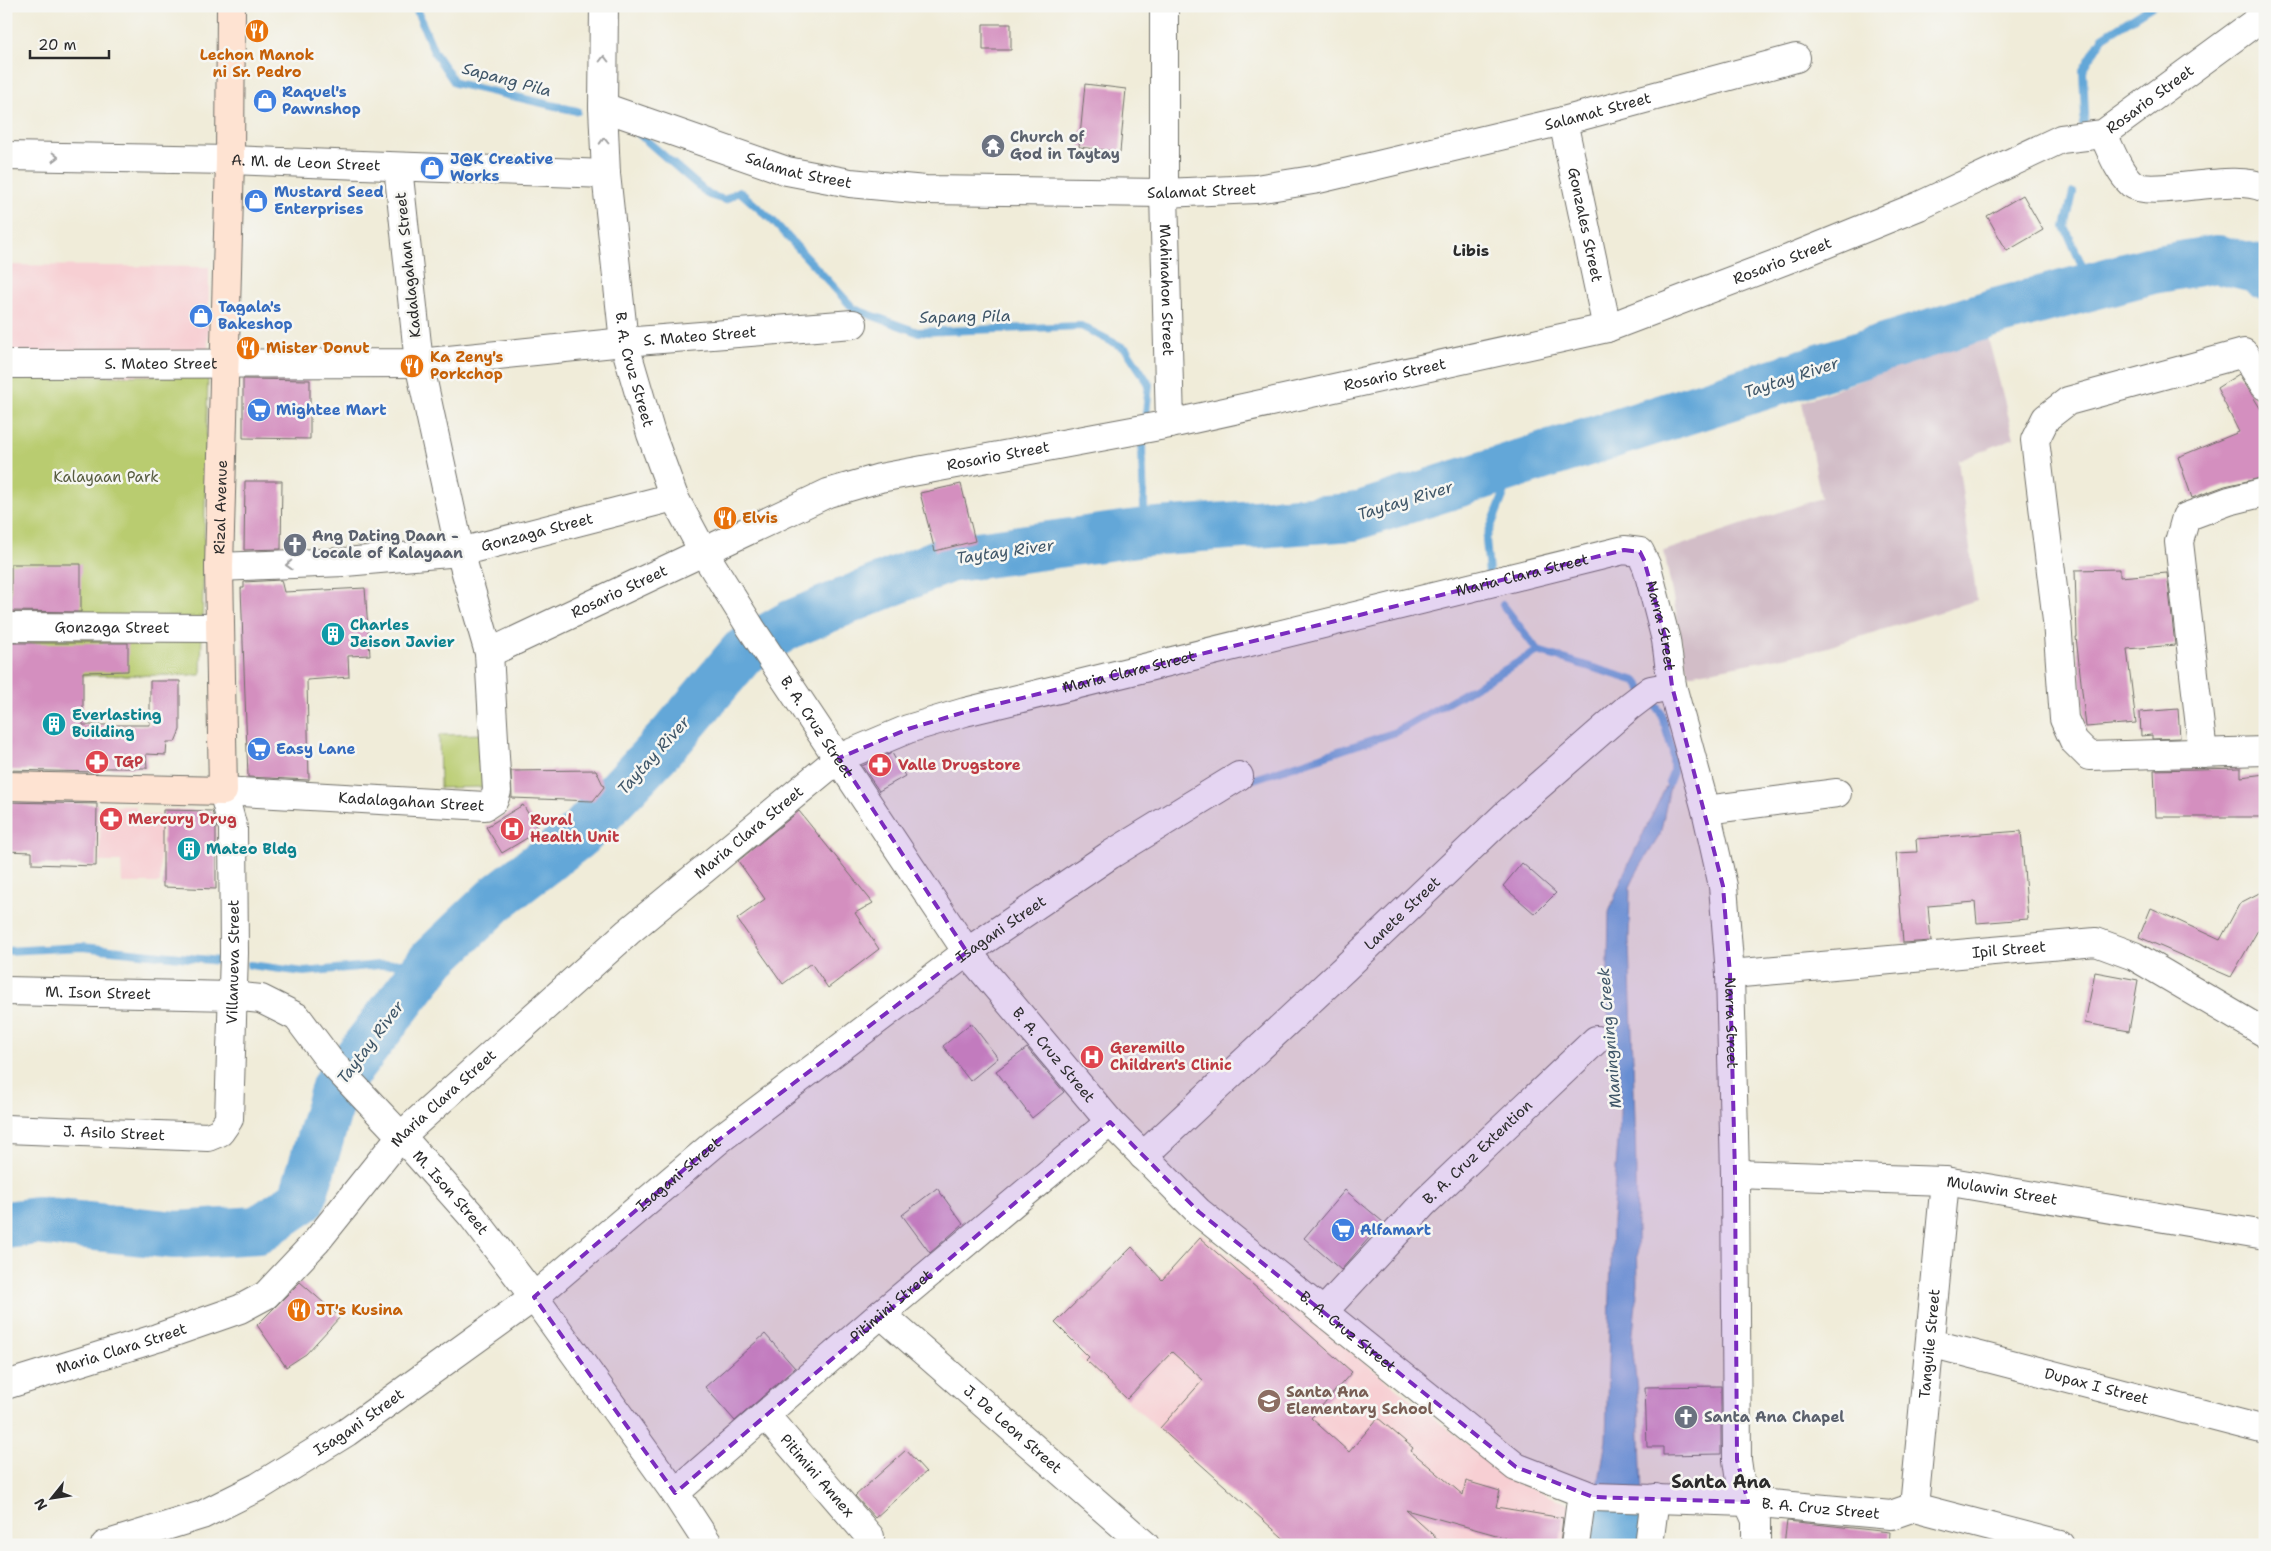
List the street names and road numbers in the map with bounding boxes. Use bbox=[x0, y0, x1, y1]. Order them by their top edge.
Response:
street label: Rosario Street bbox=[2102, 61, 2198, 138]
street label: Salamat Street bbox=[1543, 88, 1653, 135]
street label: Salamat Street bbox=[743, 147, 853, 193]
street label: A. M. de Leon Street bbox=[231, 150, 381, 176]
street label: Gonzales Street bbox=[1563, 166, 1607, 284]
street label: Salamat Street bbox=[1147, 179, 1257, 203]
street label: Kadalagahan Street bbox=[390, 191, 426, 339]
street label: Mahinahon Street bbox=[1155, 224, 1178, 356]
street label: Rosario Street bbox=[1730, 233, 1834, 289]
street label: B. A. Cruz Street bbox=[611, 311, 658, 429]
street label: S. Mateo Street bbox=[642, 322, 757, 350]
street label: S. Mateo Street bbox=[104, 353, 218, 374]
street label: Rosario Street bbox=[1342, 354, 1448, 396]
street label: Rosario Street bbox=[945, 437, 1051, 475]
street label: Rizal Avenue bbox=[209, 460, 232, 555]
street label: Gonzaga Street bbox=[479, 508, 595, 556]
street label: Maria Clara Street bbox=[1454, 549, 1590, 601]
street label: Rosario Street bbox=[568, 560, 671, 623]
street label: Narra Street bbox=[1641, 579, 1680, 672]
street label: Gonzaga Street bbox=[54, 617, 170, 638]
street label: Maria Clara Street bbox=[1060, 646, 1197, 698]
street label: B. A. Cruz Street bbox=[776, 672, 858, 782]
street label: Maria Clara Street bbox=[690, 781, 808, 883]
street label: Kadalagahan Street bbox=[338, 788, 485, 816]
street label: Lanete Street bbox=[1360, 872, 1445, 955]
street label: Isagani Street bbox=[951, 891, 1050, 967]
street label: Villanueva Street bbox=[222, 900, 244, 1025]
street label: Ipil Street bbox=[1971, 936, 2047, 963]
street label: Narra Street bbox=[1720, 977, 1742, 1069]
street label: M. Ison Street bbox=[45, 982, 151, 1004]
street label: B. A. Cruz Street bbox=[1008, 1003, 1099, 1107]
street label: Maria Clara Street bbox=[386, 1045, 500, 1151]
street label: B. A. Cruz Extention bbox=[1419, 1096, 1537, 1209]
street label: J. Asilo Street bbox=[63, 1121, 165, 1145]
street label: Isagani Street bbox=[632, 1133, 725, 1216]
street label: M. Ison Street bbox=[408, 1146, 493, 1239]
street label: Mulawin Street bbox=[1945, 1171, 2059, 1210]
street label: Pitimini Street bbox=[846, 1265, 937, 1347]
street label: B. A. Cruz Street bbox=[1295, 1287, 1400, 1377]
street label: Tanguile Street bbox=[1914, 1288, 1945, 1399]
street label: Maria Clara Street bbox=[54, 1318, 189, 1379]
street label: Dupax I Street bbox=[2042, 1363, 2151, 1409]
street label: J. De Leon Street bbox=[959, 1381, 1066, 1478]
street label: Isagani Street bbox=[310, 1384, 408, 1460]
street label: Pitimini Annex bbox=[776, 1430, 859, 1522]
street label: B. A. Cruz Street bbox=[1761, 1493, 1881, 1524]

